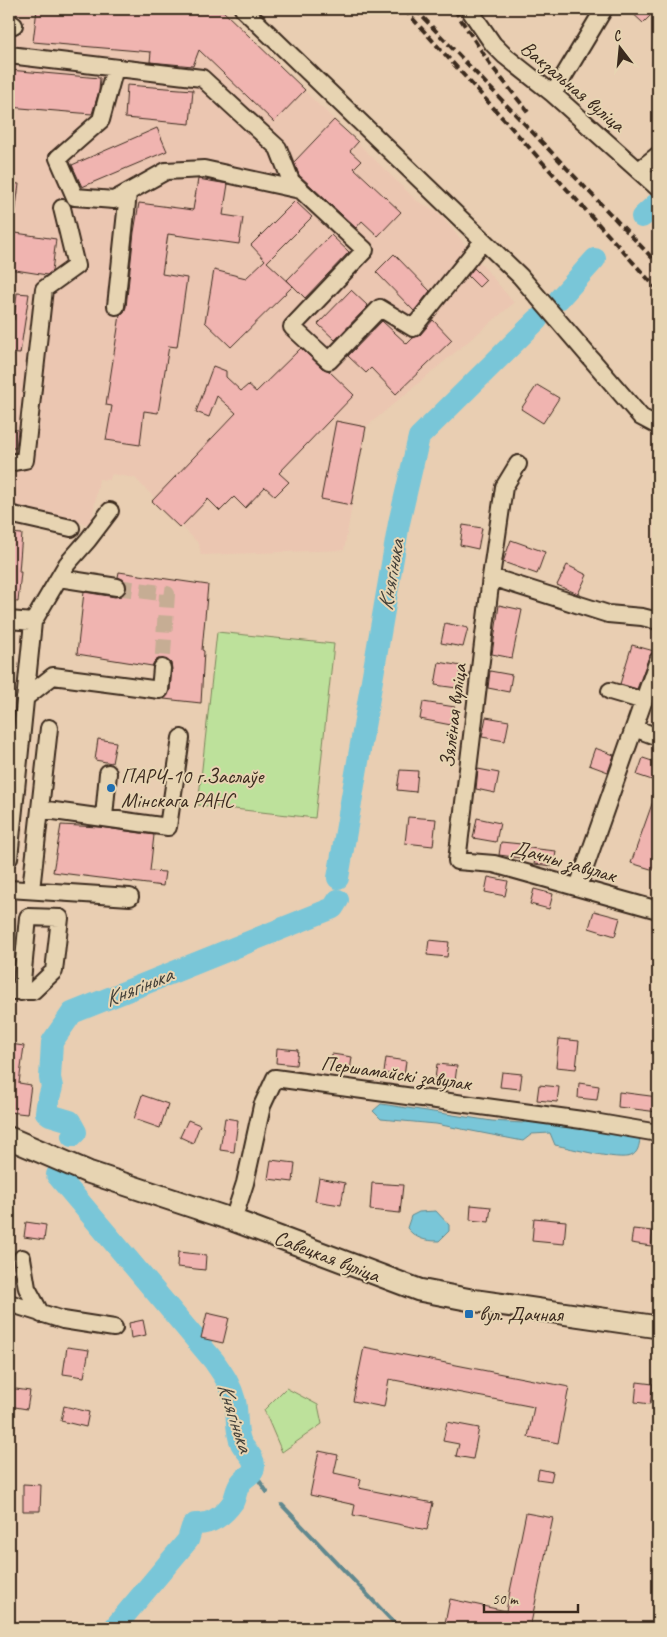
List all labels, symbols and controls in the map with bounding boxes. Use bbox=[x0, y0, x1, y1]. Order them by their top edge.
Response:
north arrow bbox=[594, 22, 644, 72]
text: С bbox=[611, 26, 624, 45]
street label: Вакзальная вуліца bbox=[515, 35, 632, 139]
water label: Княгінька bbox=[371, 535, 411, 613]
street label: Зялёная вуліца bbox=[434, 661, 472, 769]
place label: ПАРЧ-10 г.Заслаўе Мінскага РАНС bbox=[121, 763, 266, 813]
marker: ПАРЧ-10 г.Заслаўе Мінскага РАНС bbox=[105, 782, 117, 794]
street label: Дачны завулак bbox=[509, 834, 621, 890]
water label: Княгінька bbox=[100, 960, 179, 1013]
street label: Першамайскі завулак bbox=[319, 1050, 475, 1098]
street label: Савецкая вуліца bbox=[271, 1224, 385, 1289]
place label: вул. Дачная bbox=[479, 1301, 564, 1327]
marker: вул. Дачная bbox=[463, 1308, 475, 1320]
water label: Княгінька bbox=[211, 1379, 260, 1458]
scale bar bbox=[484, 1582, 578, 1614]
text: 50 m bbox=[492, 1590, 519, 1609]

